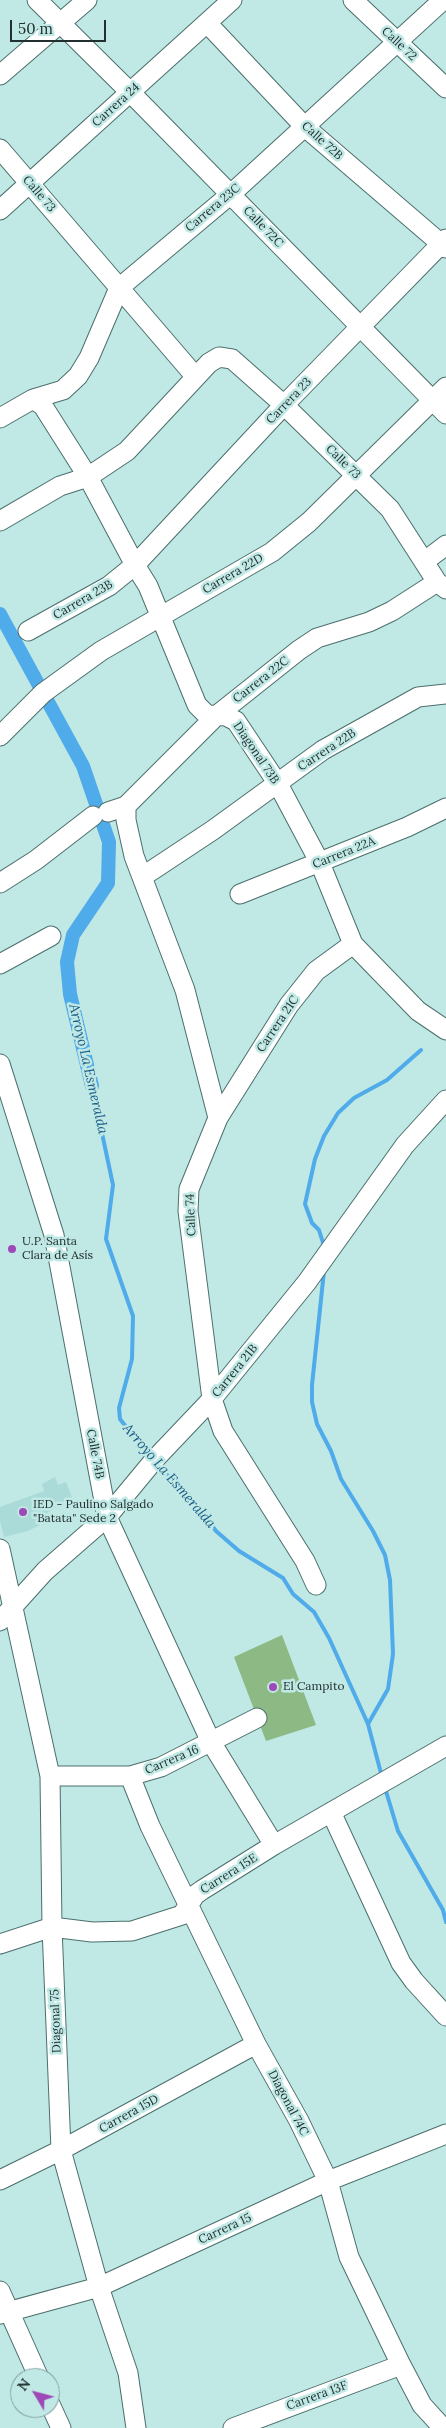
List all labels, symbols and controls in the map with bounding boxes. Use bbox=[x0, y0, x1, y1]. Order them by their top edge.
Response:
scale bar bbox=[12, 10, 109, 42]
text: 50 m bbox=[18, 19, 53, 38]
street label: Calle 72 bbox=[378, 24, 420, 64]
street label: Carrera 24 bbox=[89, 80, 143, 130]
street label: Calle 72B bbox=[299, 119, 345, 163]
street label: Calle 73 bbox=[19, 173, 59, 215]
street label: Carrera 23C bbox=[183, 181, 243, 235]
street label: Calle 72C bbox=[240, 204, 286, 250]
street label: Carrera 23 bbox=[263, 375, 315, 427]
street label: Calle 73 bbox=[323, 442, 363, 482]
street label: Carrera 22D bbox=[200, 551, 266, 597]
street label: Carrera 23B bbox=[51, 577, 115, 623]
street label: Carrera 22C bbox=[230, 654, 292, 706]
street label: Diagonal 73B bbox=[230, 719, 282, 787]
street label: Carrera 22B bbox=[295, 726, 359, 774]
street label: Carrera 22A bbox=[311, 834, 377, 872]
street label: Carrera 21C bbox=[254, 993, 302, 1055]
water label: Arroyo La Esmeralda bbox=[65, 1002, 111, 1136]
street label: Calle 74 bbox=[183, 1193, 199, 1237]
place label: U.P. Santa Clara de Asís bbox=[22, 1235, 93, 1263]
marker: U.P. Santa Clara de Asís bbox=[6, 1243, 18, 1255]
street label: Carrera 21B bbox=[209, 1342, 261, 1400]
water label: Arroyo La Esmeralda bbox=[119, 1420, 219, 1532]
street label: Calle 74B bbox=[83, 1428, 107, 1480]
place label: IED - Paulino Salgado "Batata" Sede 2 bbox=[33, 1498, 153, 1526]
marker: IED - Paulino Salgado "Batata" Sede 2 bbox=[17, 1506, 29, 1518]
place label: El Campito bbox=[283, 1680, 345, 1694]
marker: El Campito bbox=[267, 1681, 279, 1693]
street label: Carrera 16 bbox=[143, 1742, 201, 1778]
street label: Carrera 15E bbox=[198, 1851, 260, 1897]
street label: Diagonal 75 bbox=[48, 1989, 64, 2053]
street label: Diagonal 74C bbox=[265, 2068, 311, 2138]
street label: Carrera 15D bbox=[97, 2092, 161, 2136]
street label: Carrera 15 bbox=[196, 2210, 254, 2248]
north arrow bbox=[10, 2368, 60, 2418]
text: N bbox=[13, 2375, 34, 2394]
street label: Carrera 13F bbox=[285, 2378, 349, 2414]

